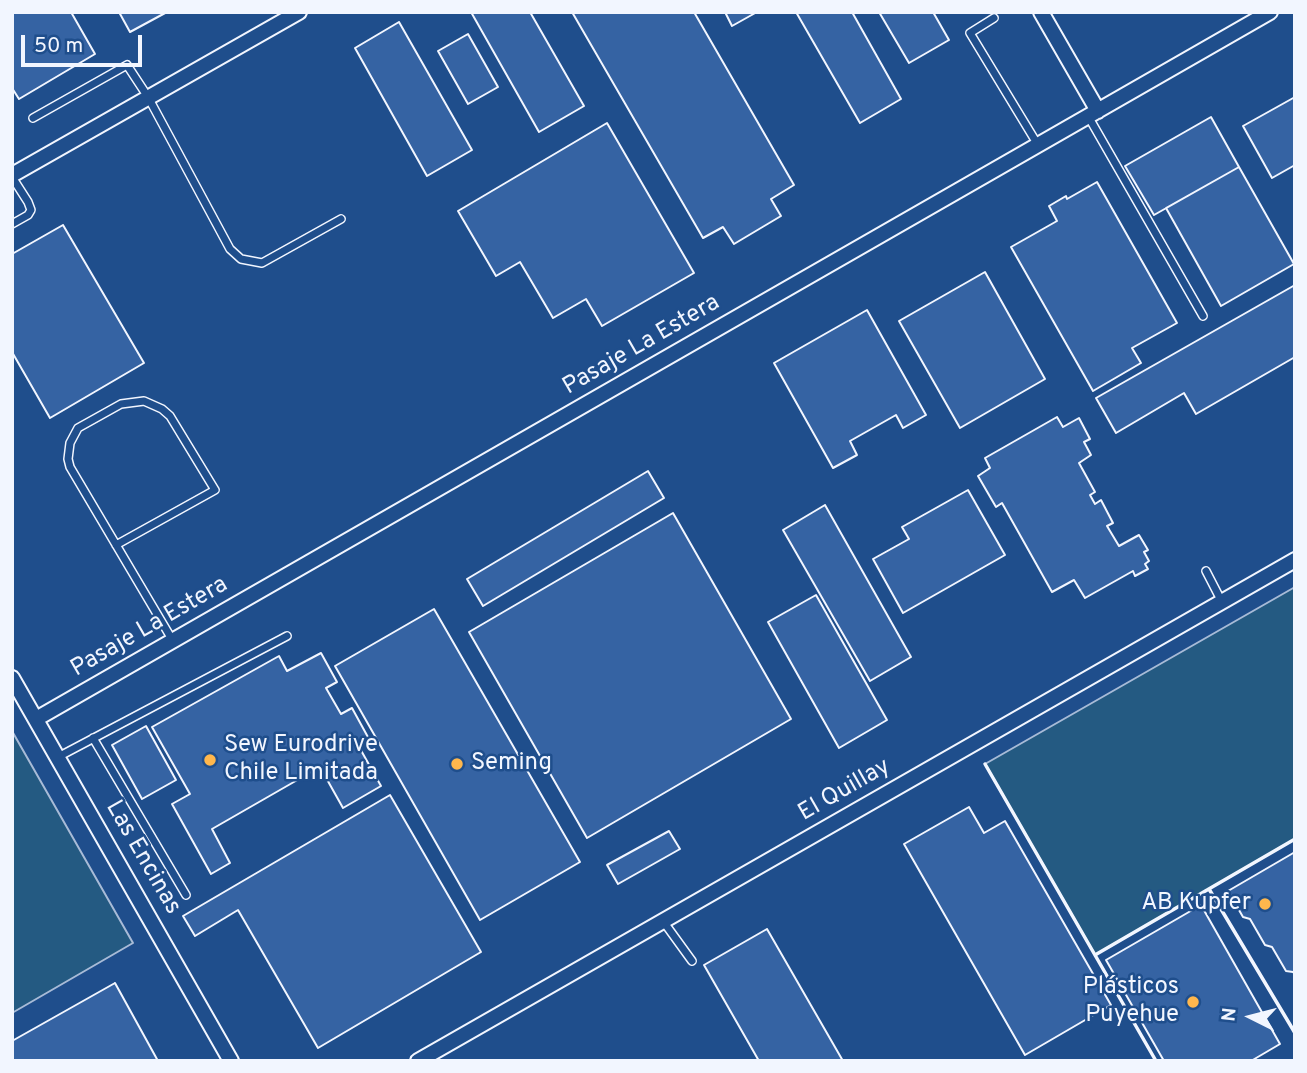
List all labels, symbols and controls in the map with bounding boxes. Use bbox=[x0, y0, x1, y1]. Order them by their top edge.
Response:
scale bar bbox=[24, 21, 145, 65]
text: 50 m bbox=[34, 33, 83, 60]
street label: Pasaje La Estera bbox=[558, 289, 726, 403]
street label: Pasaje La Estera bbox=[66, 571, 234, 685]
place label: Sew Eurodrive Chile Limitada bbox=[224, 732, 378, 788]
place label: Seming bbox=[471, 750, 552, 778]
marker: Sew Eurodrive Chile Limitada bbox=[202, 752, 218, 768]
street label: El Quillay bbox=[794, 753, 896, 829]
marker: Seming bbox=[449, 756, 465, 772]
street label: Las Encinas bbox=[98, 796, 186, 920]
place label: AB Kupfer bbox=[1141, 890, 1251, 918]
marker: AB Kupfer bbox=[1257, 896, 1273, 912]
place label: Plásticos Puyehue bbox=[1083, 974, 1179, 1030]
north arrow bbox=[1216, 982, 1286, 1052]
marker: Plásticos Puyehue bbox=[1185, 994, 1201, 1010]
text: N bbox=[1217, 1007, 1243, 1023]

